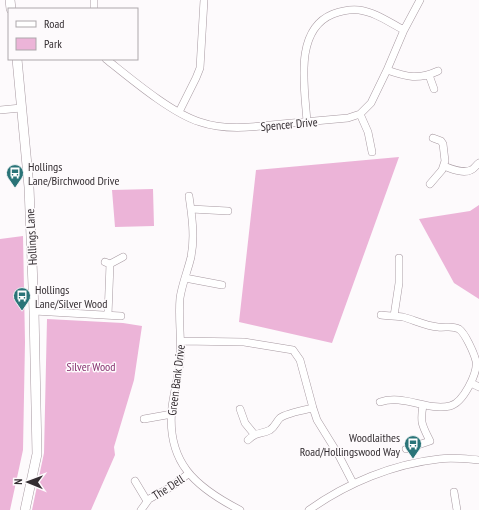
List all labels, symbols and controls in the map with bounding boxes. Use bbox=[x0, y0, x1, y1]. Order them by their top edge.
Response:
legend bbox=[8, 8, 138, 60]
text: Road bbox=[44, 16, 64, 31]
text: Park bbox=[44, 36, 62, 51]
street label: Spencer Drive bbox=[260, 114, 318, 134]
place label: Hollings Lane/Birchwood Drive bbox=[28, 159, 119, 188]
bus stop icon: Hollings Lane/Birchwood Drive bbox=[5, 163, 25, 188]
street label: Hollings Lane bbox=[22, 208, 40, 266]
place label: Hollings Lane/Silver Wood bbox=[35, 282, 107, 311]
bus stop icon: Hollings Lane/Silver Wood bbox=[12, 286, 32, 311]
street label: Green Bank Drive bbox=[164, 344, 188, 416]
park label: Silver Wood bbox=[67, 359, 115, 374]
place label: Woodlaithes Road/Hollingswood Way bbox=[300, 430, 400, 459]
bus stop icon: Woodlaithes Road/Hollingswood Way bbox=[403, 434, 423, 459]
north arrow bbox=[8, 462, 48, 502]
street label: The Dell bbox=[149, 471, 187, 503]
text: N bbox=[11, 479, 25, 485]

